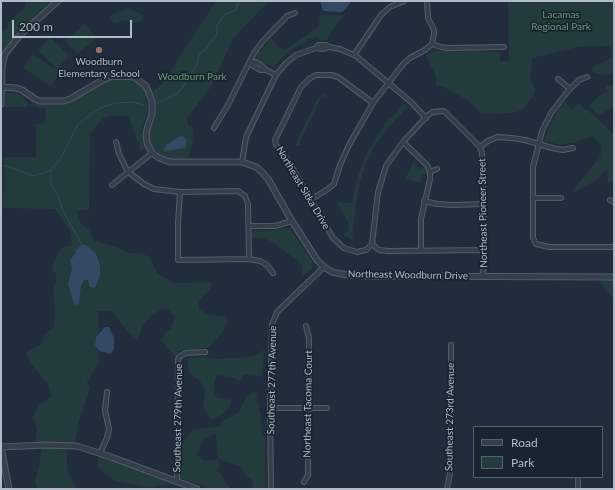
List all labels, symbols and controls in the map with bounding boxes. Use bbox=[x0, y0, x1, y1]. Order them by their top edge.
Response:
park label: Lacamas Regional Park bbox=[531, 9, 591, 32]
scale bar bbox=[14, 12, 134, 38]
text: 200 m bbox=[19, 19, 53, 34]
marker: Woodburn Elementary School bbox=[94, 45, 104, 55]
place label: Woodburn Elementary School bbox=[58, 56, 140, 80]
park label: Woodburn Park bbox=[157, 71, 227, 83]
street label: Northeast Sitka Drive bbox=[274, 144, 332, 232]
street label: Northeast Pioneer Street bbox=[476, 158, 490, 268]
street label: Northeast Woodburn Drive bbox=[348, 268, 468, 282]
street label: Southeast 277th Avenue bbox=[265, 326, 279, 434]
street label: Northeast Tacoma Court bbox=[301, 350, 315, 458]
street label: Southeast 273rd Avenue bbox=[443, 363, 457, 471]
street label: Southeast 279th Avenue bbox=[171, 364, 185, 472]
legend bbox=[473, 426, 603, 478]
text: Road bbox=[511, 435, 538, 450]
text: Park bbox=[511, 455, 534, 470]

